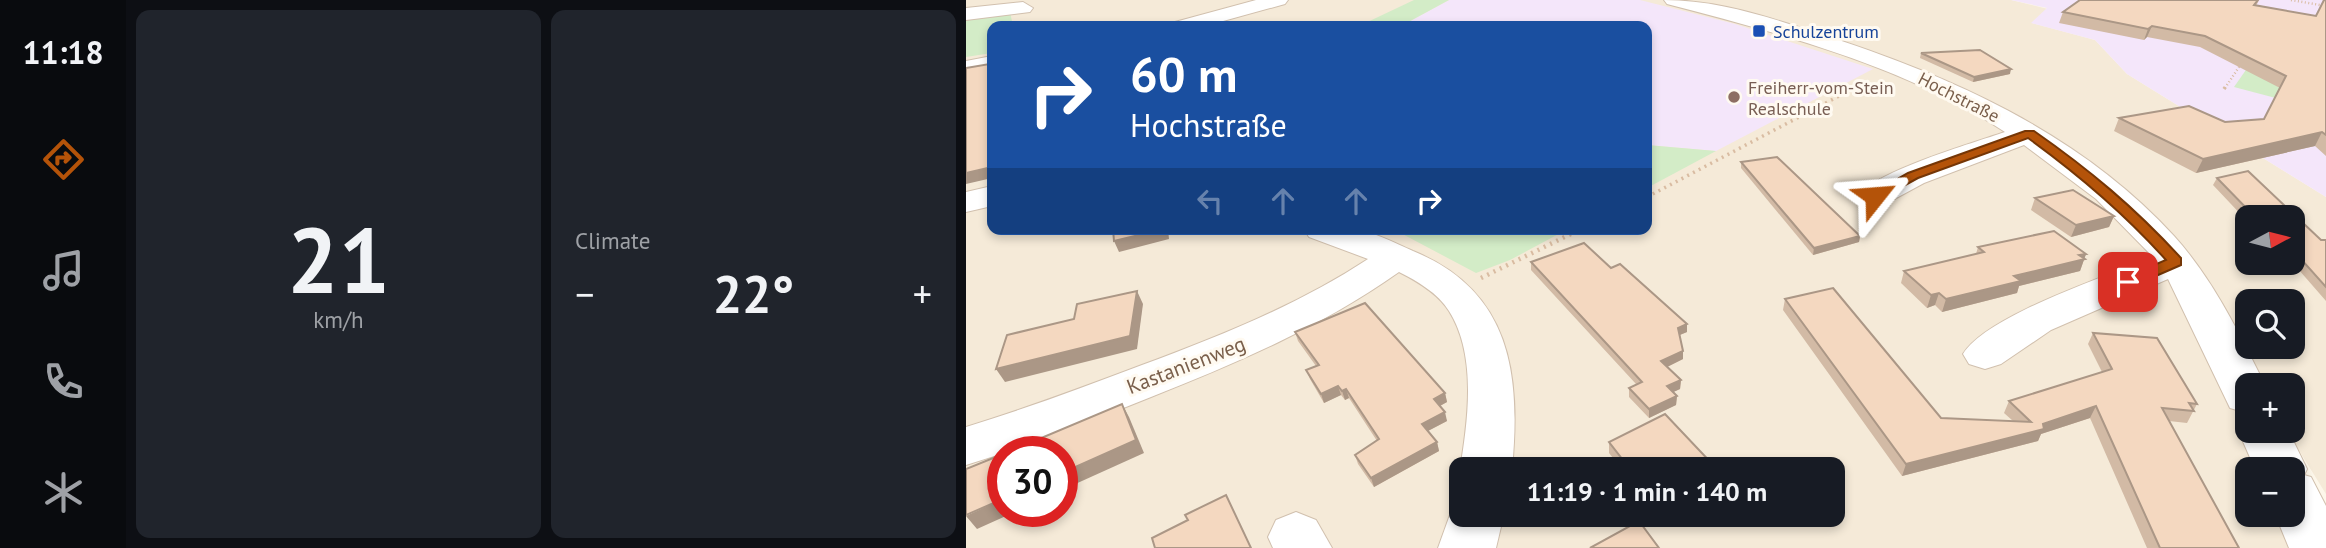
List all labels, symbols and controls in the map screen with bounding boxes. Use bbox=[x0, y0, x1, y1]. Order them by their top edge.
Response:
place label: Schulzentrum bbox=[1773, 20, 1879, 43]
marker: Schulzentrum bbox=[1751, 23, 1767, 39]
text: 11:18 bbox=[22, 31, 104, 73]
text: 60 m bbox=[1130, 42, 1237, 106]
icon: right bbox=[1015, 49, 1106, 140]
street label: Hochstraße bbox=[1914, 67, 2004, 127]
place label: Freiherr-vom-Stein Realschule bbox=[1748, 76, 1894, 120]
marker: Freiherr-vom-Stein Realschule bbox=[1726, 89, 1742, 105]
text: Hochstraße bbox=[1130, 104, 1287, 146]
icon: directions bbox=[39, 135, 88, 184]
position arrow bbox=[1838, 159, 1912, 233]
icon: left bbox=[1191, 182, 1229, 220]
icon: ahead bbox=[1264, 182, 1302, 220]
icon: ahead bbox=[1337, 182, 1375, 220]
icon: right bbox=[1410, 182, 1448, 220]
text: 21 bbox=[287, 200, 390, 318]
north arrow bbox=[2235, 205, 2305, 275]
map controls bbox=[2235, 205, 2305, 527]
text: Climate bbox=[575, 226, 650, 255]
icon: music bbox=[39, 246, 88, 295]
pin bbox=[2098, 252, 2158, 312]
text: 22° bbox=[713, 260, 794, 327]
icon: arrive bbox=[2109, 263, 2147, 301]
text: − bbox=[575, 269, 594, 318]
text: + bbox=[913, 269, 932, 318]
button: search bbox=[2235, 289, 2305, 359]
text: km/h bbox=[313, 305, 364, 334]
street label: Kastanienweg bbox=[1123, 330, 1249, 400]
icon: phone bbox=[39, 357, 88, 406]
button: + bbox=[2235, 373, 2305, 443]
speed limit sign: 30 bbox=[987, 436, 1078, 527]
button: − bbox=[2235, 457, 2305, 527]
icon: climate bbox=[39, 468, 88, 517]
text: 11:19 · 1 min · 140 m bbox=[1527, 475, 1767, 508]

